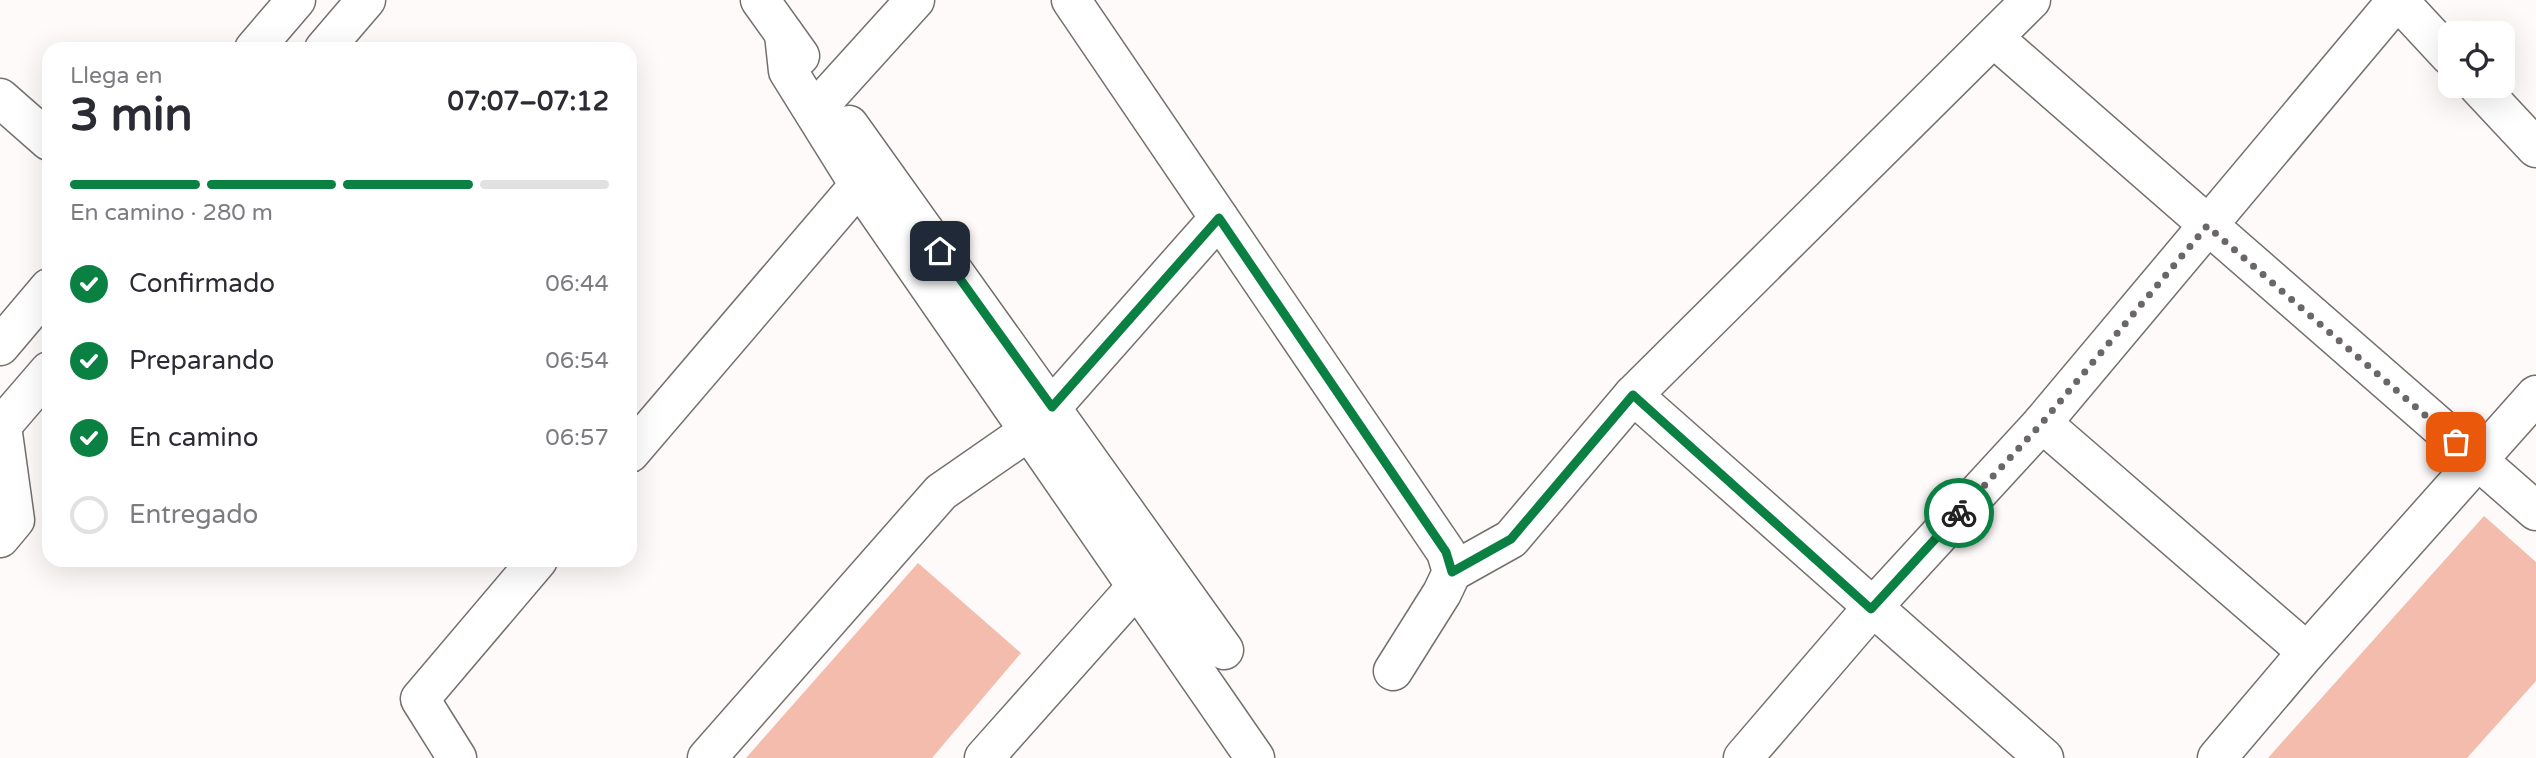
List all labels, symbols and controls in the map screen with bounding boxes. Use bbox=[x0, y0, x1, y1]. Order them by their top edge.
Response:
map controls bbox=[2438, 21, 2515, 98]
button: locate bbox=[2438, 21, 2515, 98]
text: Llega en bbox=[70, 62, 162, 90]
text: 07:07–07:12 bbox=[448, 86, 609, 117]
text: 3 min bbox=[70, 88, 193, 143]
text: En camino · 280 m bbox=[70, 199, 273, 227]
pin bbox=[910, 221, 970, 281]
icon: home bbox=[921, 232, 959, 270]
icon: check bbox=[70, 265, 108, 303]
text: Confirmado bbox=[129, 268, 275, 299]
text: 06:44 bbox=[545, 270, 609, 298]
icon: check bbox=[70, 342, 108, 380]
text: Preparando bbox=[129, 345, 274, 376]
text: 06:54 bbox=[545, 347, 609, 375]
pin bbox=[2426, 412, 2486, 472]
icon: check bbox=[70, 419, 108, 457]
text: En camino bbox=[129, 422, 258, 453]
icon: bag bbox=[2437, 423, 2475, 461]
text: 06:57 bbox=[545, 424, 609, 452]
courier bbox=[1924, 478, 1994, 548]
icon: bike bbox=[1940, 494, 1978, 532]
text: Entregado bbox=[129, 499, 258, 530]

